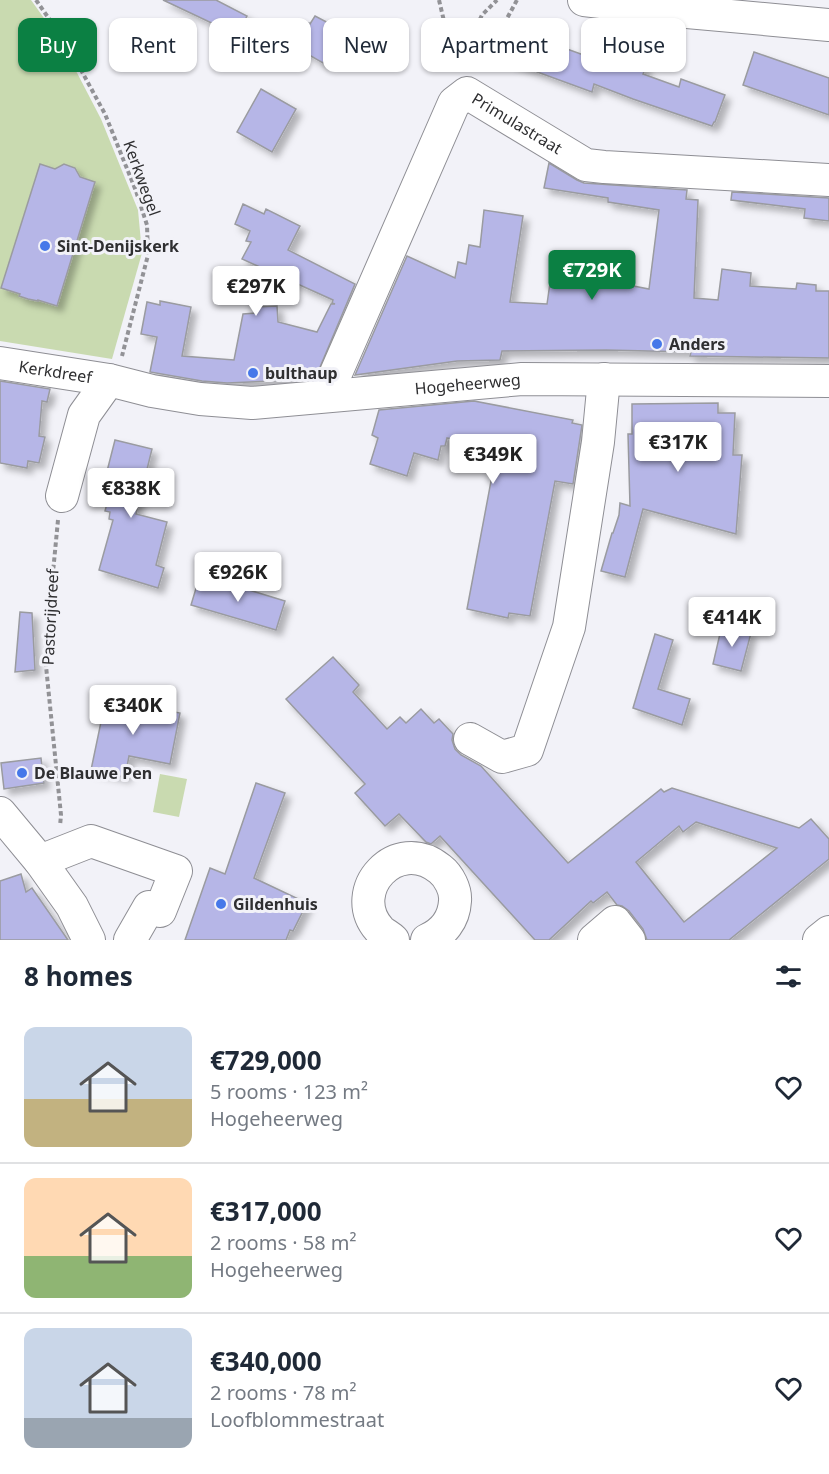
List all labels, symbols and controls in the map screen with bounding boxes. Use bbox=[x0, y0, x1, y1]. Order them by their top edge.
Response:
chip: Buy bbox=[18, 18, 97, 72]
chip: Rent bbox=[109, 18, 197, 72]
chip: Filters bbox=[209, 18, 311, 72]
chip: New bbox=[323, 18, 409, 72]
chip: Apartment bbox=[421, 18, 569, 72]
chip: House bbox=[581, 18, 686, 72]
street label: Primulastraat bbox=[468, 88, 567, 159]
street label: Kerkwegel bbox=[118, 137, 166, 219]
place label: Sint-Denijskerk bbox=[57, 235, 179, 257]
marker: Sint-Denijskerk bbox=[38, 239, 52, 253]
pin: €729K bbox=[550, 250, 634, 301]
text: €729K bbox=[562, 256, 622, 283]
pin: €297K bbox=[214, 266, 298, 317]
text: €297K bbox=[226, 272, 286, 299]
place label: Anders bbox=[669, 333, 725, 355]
marker: Anders bbox=[650, 337, 664, 351]
street label: Kerkdreef bbox=[17, 355, 95, 388]
place label: bulthaup bbox=[265, 362, 338, 384]
marker: bulthaup bbox=[246, 366, 260, 380]
street label: Hogeheerweg bbox=[414, 368, 522, 400]
pin: €317K bbox=[636, 422, 720, 473]
text: €317K bbox=[648, 428, 708, 455]
pin: €349K bbox=[451, 434, 535, 485]
text: €349K bbox=[463, 440, 523, 467]
pin: €838K bbox=[89, 468, 173, 519]
text: €838K bbox=[101, 474, 161, 501]
pin: €926K bbox=[196, 552, 280, 603]
text: €926K bbox=[208, 558, 268, 585]
street label: Pastorijdreef bbox=[36, 567, 64, 666]
pin: €414K bbox=[690, 597, 774, 648]
text: €414K bbox=[702, 603, 762, 630]
pin: €340K bbox=[91, 685, 175, 736]
text: €340K bbox=[103, 691, 163, 718]
place label: De Blauwe Pen bbox=[34, 762, 152, 784]
marker: De Blauwe Pen bbox=[15, 766, 29, 780]
place label: Gildenhuis bbox=[233, 893, 318, 915]
marker: Gildenhuis bbox=[214, 897, 228, 911]
text: 8 homes bbox=[24, 958, 133, 994]
icon: filters bbox=[772, 960, 805, 993]
text: €729,000 bbox=[210, 1042, 322, 1078]
icon: home bbox=[72, 1051, 144, 1123]
icon: heart bbox=[772, 1071, 805, 1104]
text: 5 rooms · 123 m² bbox=[210, 1078, 368, 1105]
text: Hogeheerweg bbox=[210, 1105, 343, 1132]
text: €317,000 bbox=[210, 1193, 322, 1229]
icon: home bbox=[72, 1202, 144, 1274]
icon: heart bbox=[772, 1222, 805, 1255]
text: 2 rooms · 58 m² bbox=[210, 1229, 357, 1256]
text: Hogeheerweg bbox=[210, 1256, 343, 1283]
text: €340,000 bbox=[210, 1343, 322, 1379]
icon: home bbox=[72, 1352, 144, 1424]
icon: heart bbox=[772, 1372, 805, 1405]
text: 2 rooms · 78 m² bbox=[210, 1379, 357, 1406]
text: Loofblommestraat bbox=[210, 1406, 384, 1433]

